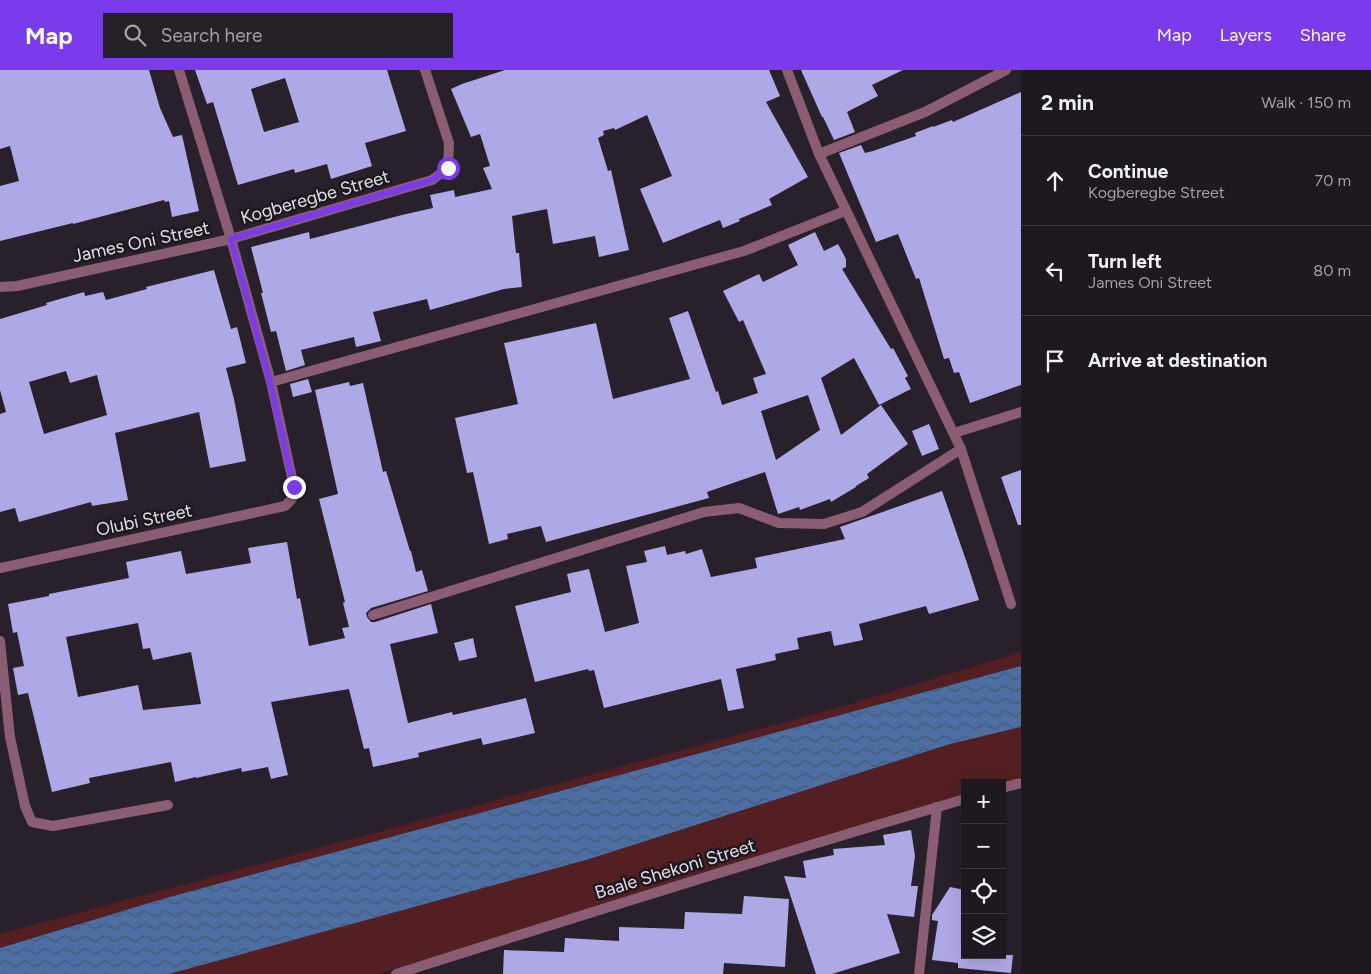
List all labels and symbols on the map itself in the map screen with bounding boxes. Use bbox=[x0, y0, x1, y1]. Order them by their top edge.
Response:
route start bbox=[437, 157, 460, 180]
street label: Kogberegbe Street bbox=[238, 165, 392, 229]
street label: James Oni Street bbox=[71, 217, 212, 267]
route end bbox=[283, 476, 306, 499]
street label: Olubi Street bbox=[94, 499, 194, 541]
street label: Baale Shekoni Street bbox=[592, 834, 758, 904]

